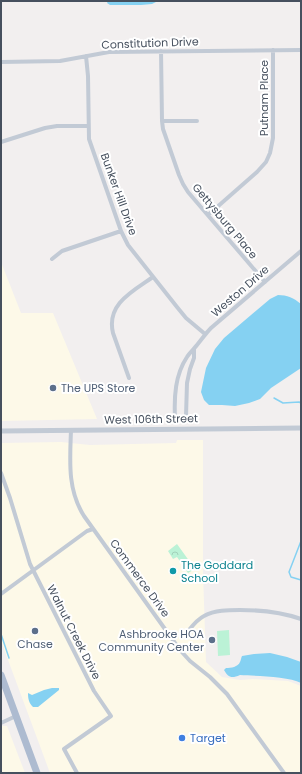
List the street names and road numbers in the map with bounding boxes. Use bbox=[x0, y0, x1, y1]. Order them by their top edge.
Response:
street label: Constitution Drive bbox=[101, 33, 199, 53]
street label: Putnam Place bbox=[256, 60, 272, 136]
street label: Bunker Hill Drive bbox=[97, 151, 141, 238]
street label: Gettysburg Place bbox=[189, 180, 262, 262]
street label: Weston Drive bbox=[208, 261, 273, 321]
street label: West 106th Street bbox=[104, 410, 198, 428]
street label: Commerce Drive bbox=[106, 536, 174, 621]
street label: Walnut Creek Drive bbox=[43, 582, 105, 682]

